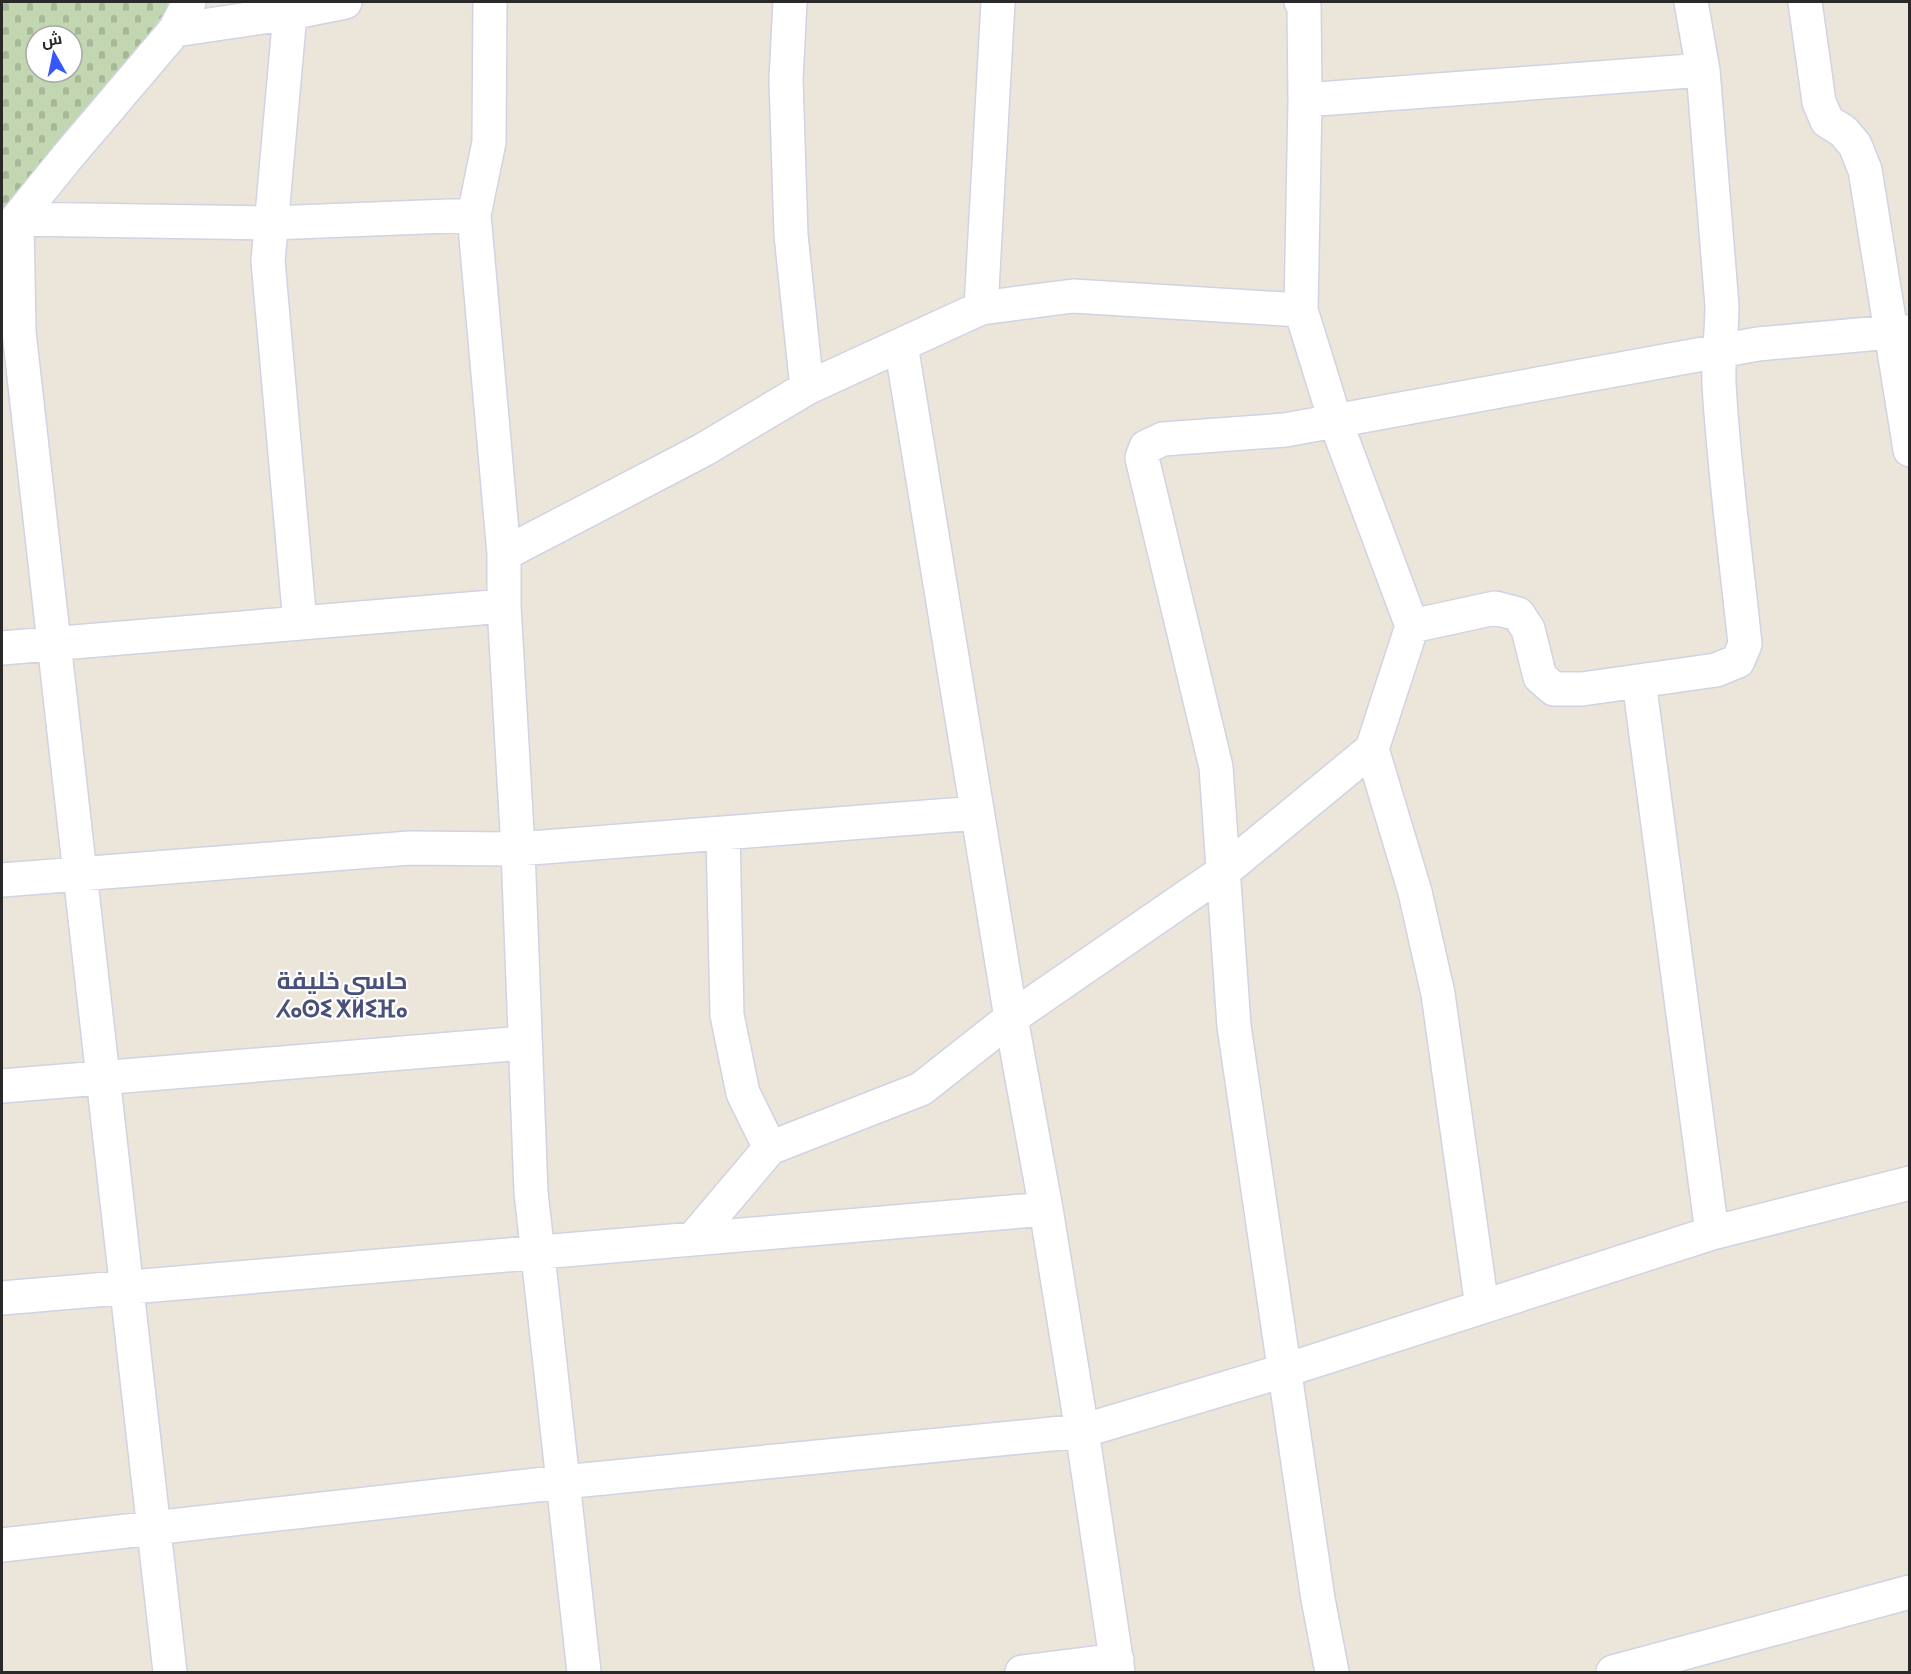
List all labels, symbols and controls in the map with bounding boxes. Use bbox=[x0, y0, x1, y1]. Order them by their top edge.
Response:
north arrow bbox=[24, 24, 84, 84]
text: ش bbox=[40, 29, 63, 51]
district label: حاسي خليفة ⵃⴰⵙⵉ ⵅⵍⵉⴼⴰ bbox=[275, 967, 408, 1022]

